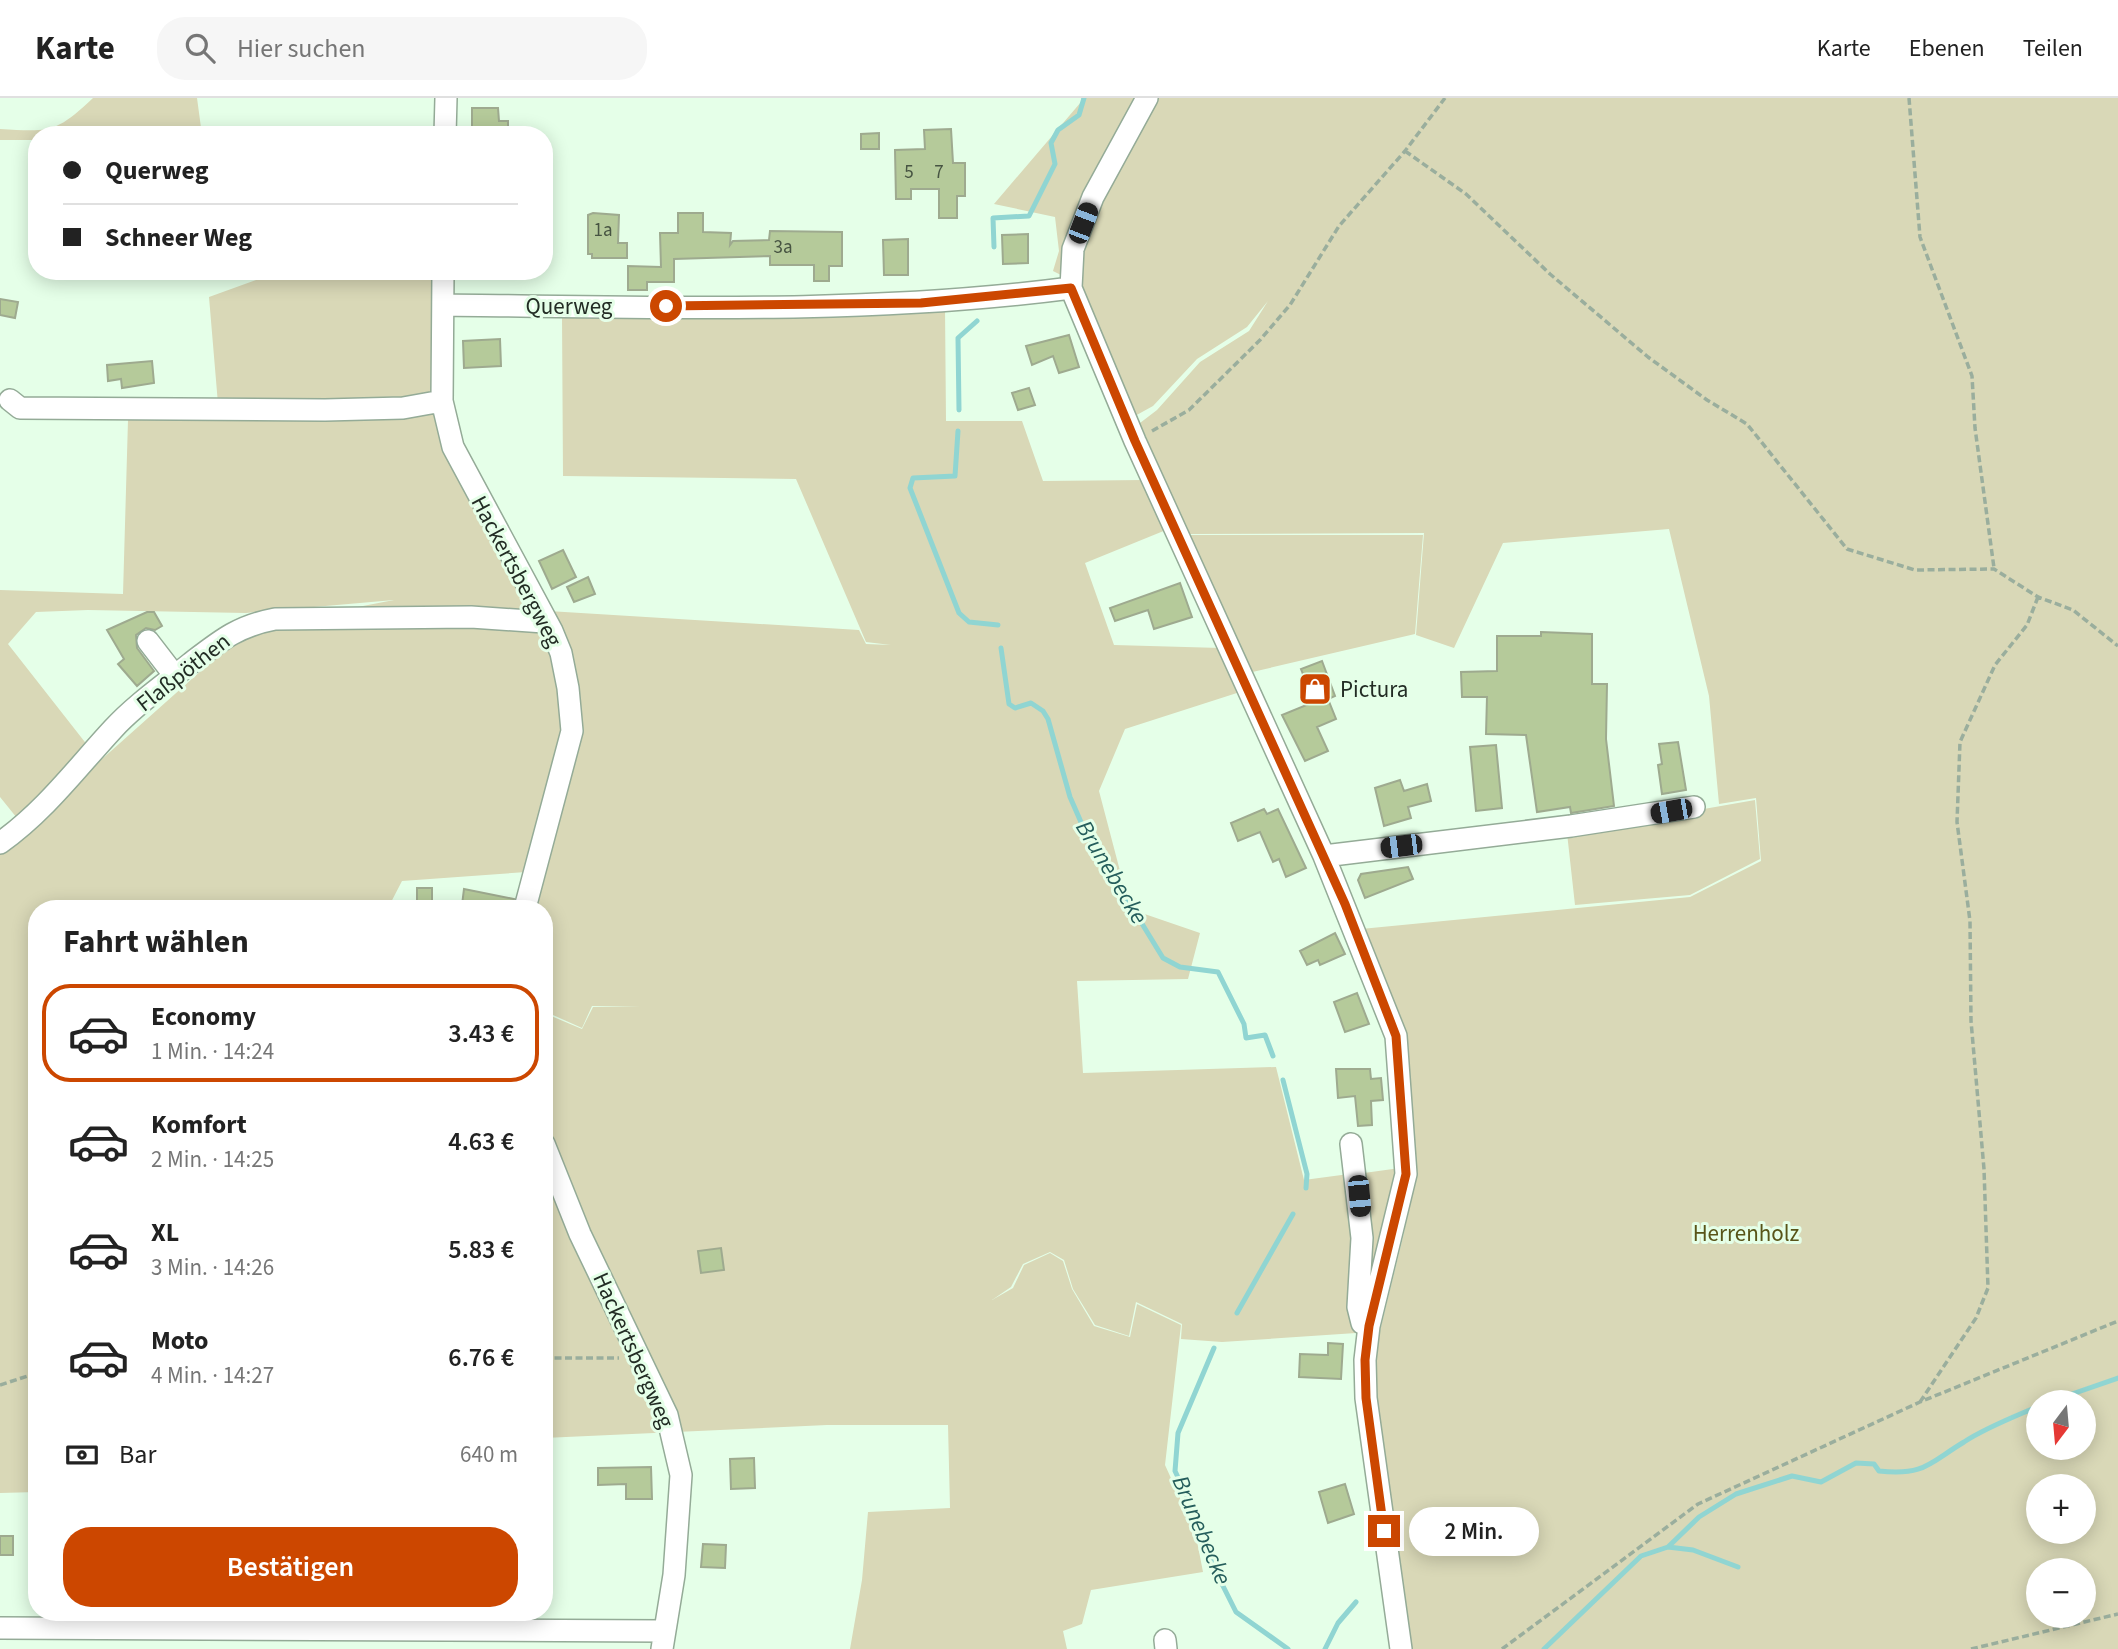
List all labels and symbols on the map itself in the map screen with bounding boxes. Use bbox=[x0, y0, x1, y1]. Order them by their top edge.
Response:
house number: 5 bbox=[904, 159, 914, 186]
house number: 7 bbox=[934, 159, 944, 186]
car bbox=[1066, 200, 1101, 246]
house number: 1a bbox=[593, 217, 613, 244]
house number: 3a bbox=[773, 234, 793, 261]
street label: Querweg bbox=[526, 290, 613, 323]
route start bbox=[650, 290, 682, 322]
street label: Hackertsbergweg bbox=[463, 490, 571, 653]
street label: Flaßpöthen bbox=[129, 625, 237, 720]
shop icon: Pictura bbox=[1296, 670, 1334, 708]
place label: Pictura bbox=[1340, 673, 1408, 706]
car bbox=[1649, 797, 1694, 825]
water label: Brunebecke bbox=[1067, 814, 1156, 931]
car bbox=[1379, 833, 1424, 859]
car bbox=[1347, 1174, 1372, 1218]
park label: Herrenholz bbox=[1693, 1217, 1800, 1250]
street label: Hackertsbergweg bbox=[584, 1267, 683, 1434]
north arrow bbox=[2026, 1390, 2096, 1460]
water label: Brunebecke bbox=[1163, 1470, 1240, 1590]
callout: 2 Min. bbox=[1408, 1506, 1538, 1556]
route end bbox=[1368, 1515, 1400, 1547]

